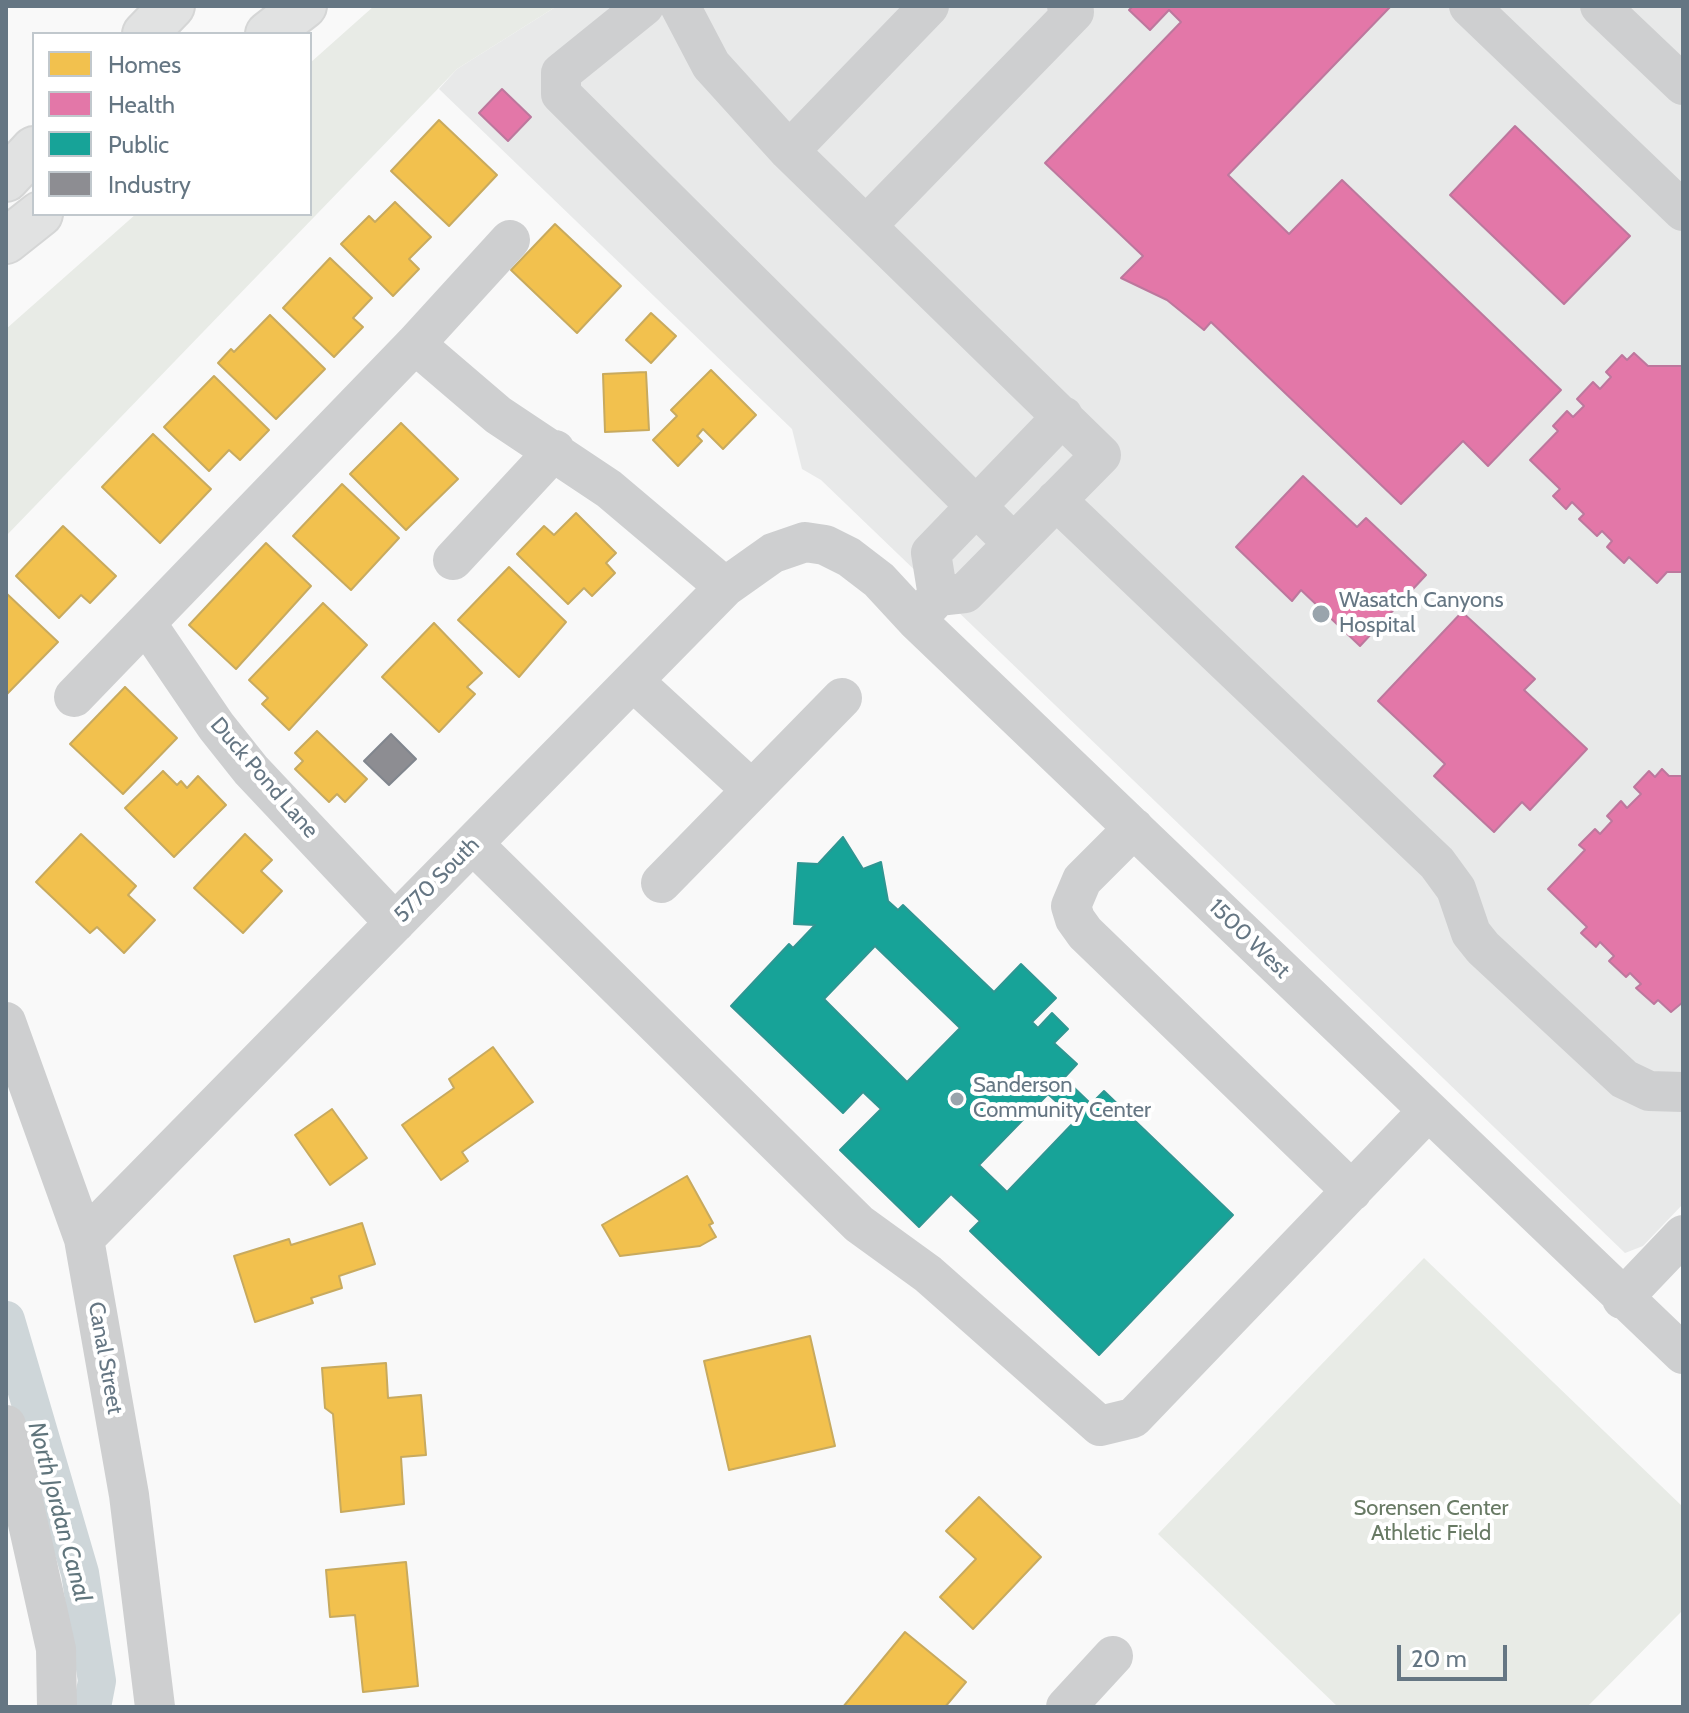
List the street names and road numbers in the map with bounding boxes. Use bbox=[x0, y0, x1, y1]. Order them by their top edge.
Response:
street label: Duck Pond Lane bbox=[204, 712, 324, 844]
street label: 5770 South bbox=[389, 832, 485, 928]
street label: 1500 West bbox=[1203, 894, 1295, 984]
street label: Canal Street bbox=[82, 1300, 128, 1416]

